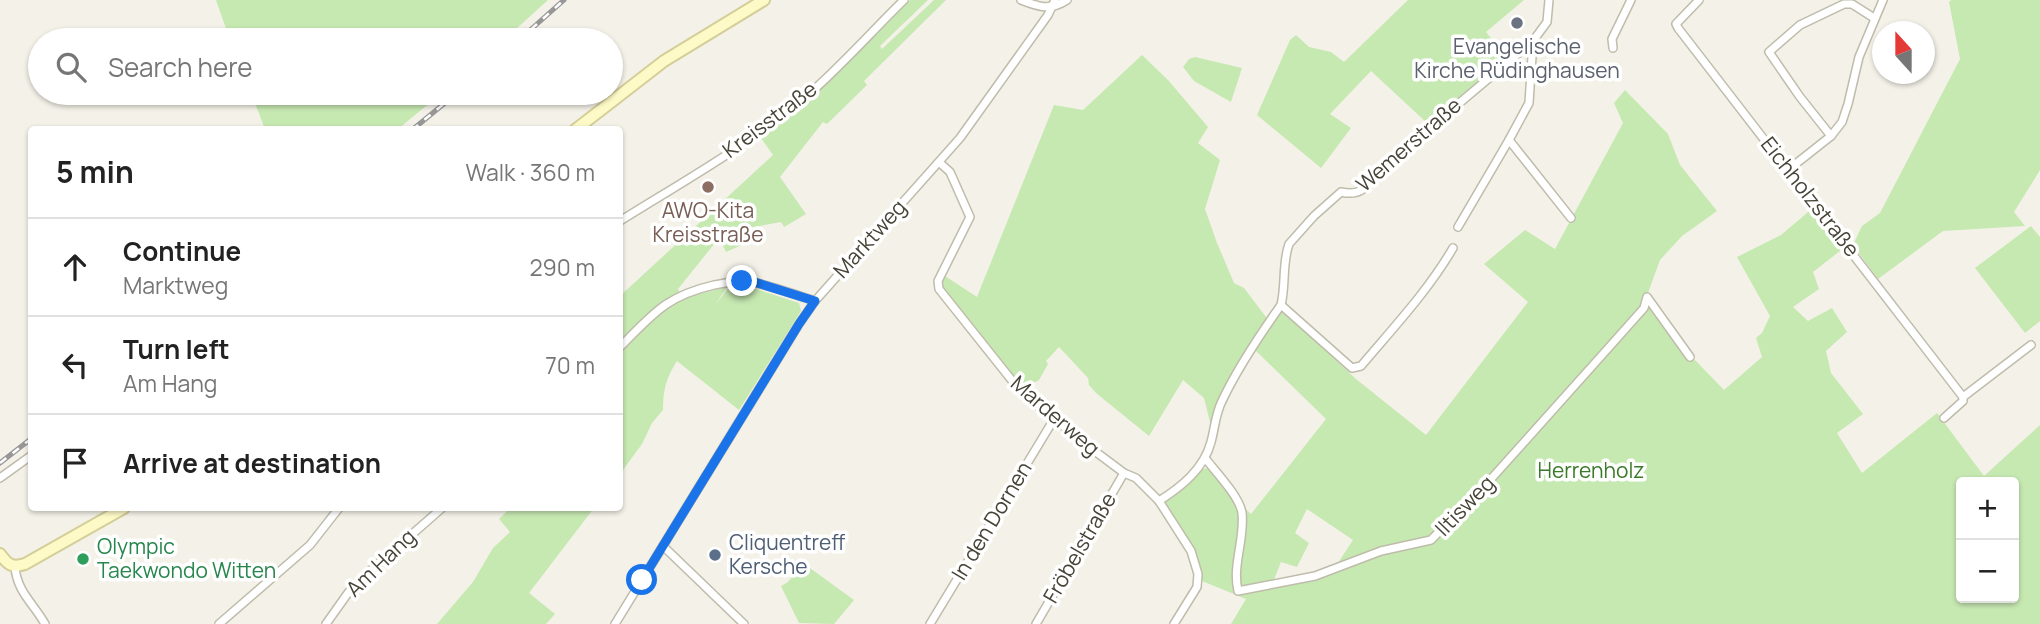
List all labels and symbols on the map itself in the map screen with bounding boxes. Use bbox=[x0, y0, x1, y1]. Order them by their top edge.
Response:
marker: Evangelische Kirche Rüdinghausen bbox=[1509, 15, 1525, 31]
north arrow bbox=[1872, 21, 1935, 84]
place label: Evangelische Kirche Rüdinghausen bbox=[1414, 32, 1620, 84]
street label: Kreisstraße bbox=[717, 75, 822, 164]
street label: Wemerstraße bbox=[1350, 91, 1467, 198]
street label: Eichholzstraße bbox=[1755, 131, 1866, 262]
marker: AWO-Kita Kreisstraße bbox=[700, 179, 716, 195]
street label: Marktweg bbox=[827, 193, 912, 283]
place label: AWO-Kita Kreisstraße bbox=[652, 196, 764, 248]
route end bbox=[726, 265, 757, 296]
street label: Marderweg bbox=[1005, 369, 1106, 462]
street label: In den Dornen bbox=[945, 456, 1038, 585]
park label: Herrenholz bbox=[1538, 456, 1644, 484]
street label: Iltisweg bbox=[1428, 469, 1500, 542]
street label: Fröbelstraße bbox=[1036, 487, 1122, 608]
street label: Am Hang bbox=[340, 522, 421, 602]
place label: Cliquentreff Kersche bbox=[729, 528, 845, 580]
place label: Olympic Taekwondo Witten bbox=[97, 532, 276, 584]
marker: Cliquentreff Kersche bbox=[707, 547, 723, 563]
marker: Olympic Taekwondo Witten bbox=[75, 551, 91, 567]
route start bbox=[626, 564, 657, 595]

